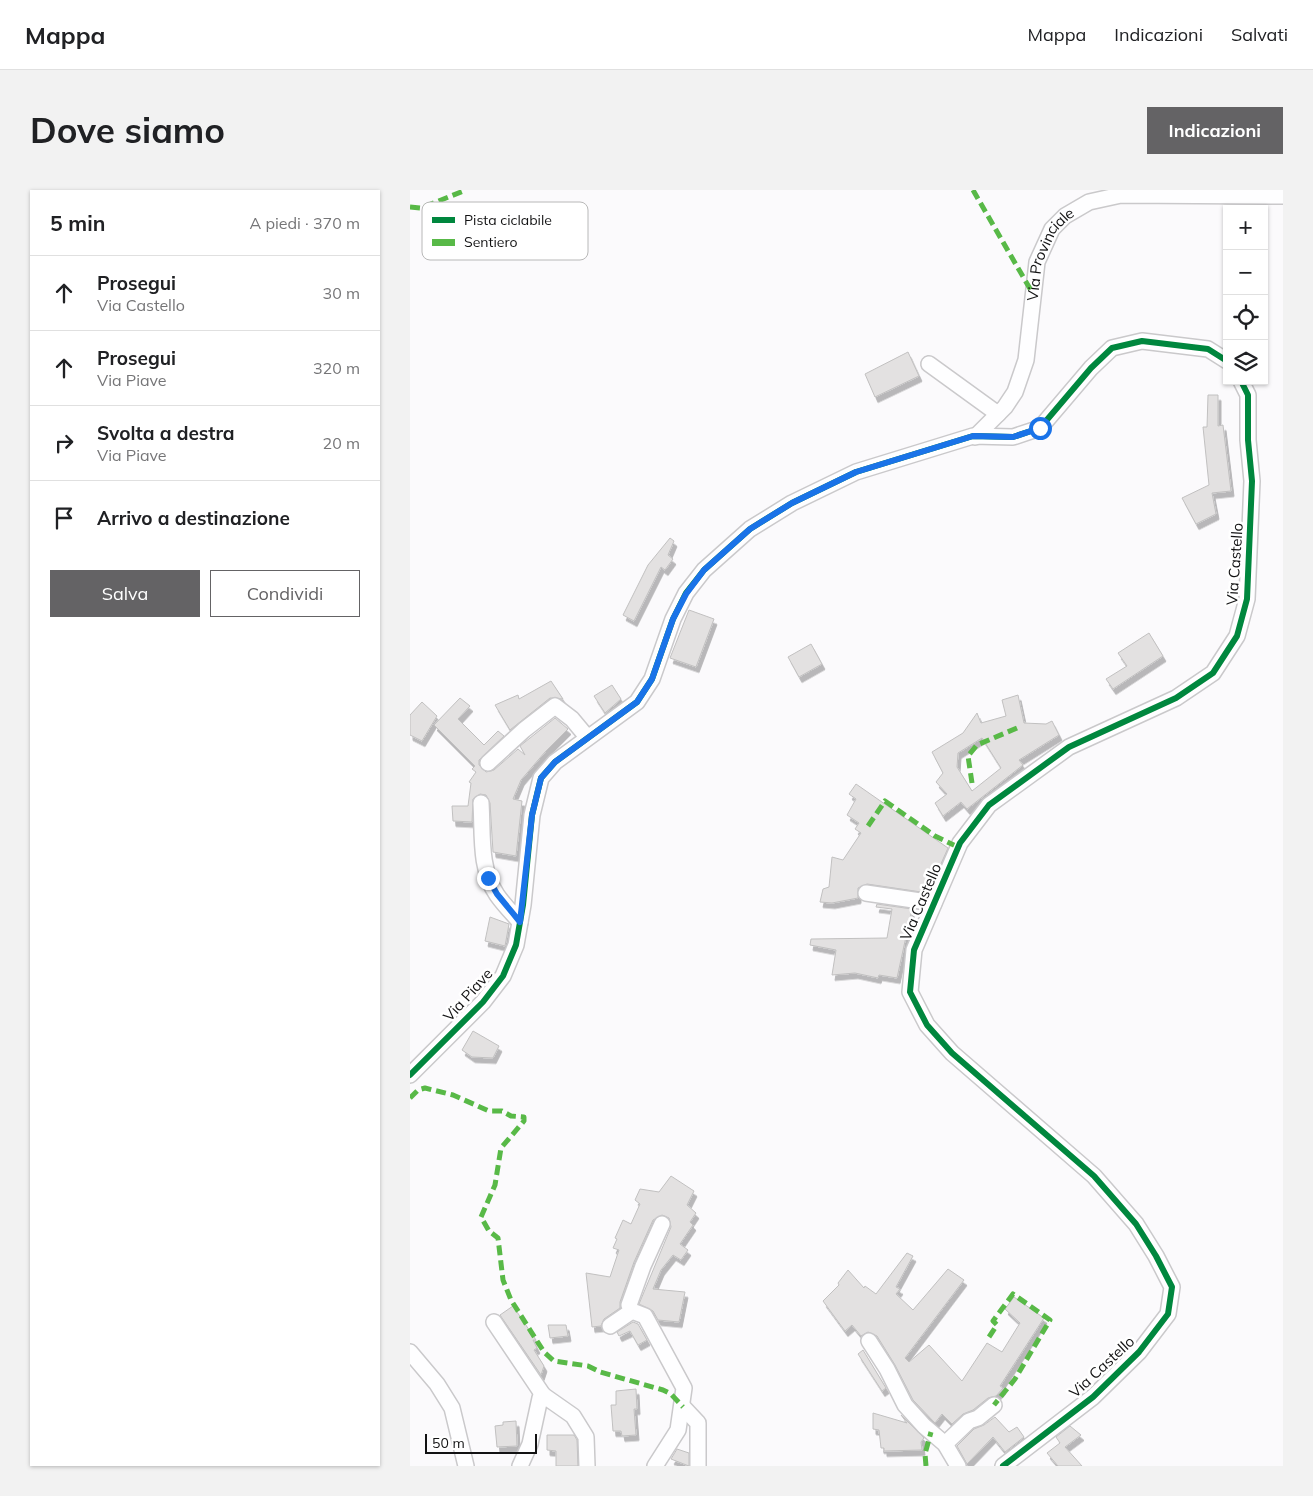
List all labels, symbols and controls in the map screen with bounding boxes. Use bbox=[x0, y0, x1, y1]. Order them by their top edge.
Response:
text: Mappa bbox=[25, 20, 105, 50]
text: Mappa bbox=[1028, 23, 1086, 46]
text: Indicazioni bbox=[1114, 23, 1203, 46]
text: Salvati bbox=[1231, 23, 1288, 46]
button: Indicazioni bbox=[1147, 107, 1283, 154]
text: Dove siamo bbox=[30, 108, 225, 152]
legend bbox=[422, 202, 588, 260]
street label: Via Provinciale bbox=[1023, 203, 1077, 302]
map controls bbox=[1223, 205, 1268, 385]
button: + bbox=[1223, 205, 1268, 250]
text: 5 min bbox=[50, 210, 105, 236]
text: Pista ciclabile bbox=[464, 211, 552, 229]
text: A piedi · 370 m bbox=[249, 213, 360, 233]
text: Sentiero bbox=[464, 233, 517, 251]
button: − bbox=[1223, 250, 1268, 295]
text: Prosegui bbox=[97, 271, 176, 295]
icon: ahead bbox=[50, 279, 78, 307]
text: 30 m bbox=[323, 283, 360, 303]
text: Via Castello bbox=[97, 295, 185, 315]
button: locate bbox=[1223, 295, 1268, 340]
button: layers bbox=[1223, 340, 1268, 385]
text: Prosegui bbox=[97, 346, 176, 370]
icon: ahead bbox=[50, 354, 78, 382]
text: 320 m bbox=[313, 358, 360, 378]
text: Via Piave bbox=[97, 370, 167, 390]
route start bbox=[1029, 417, 1052, 440]
text: Svolta a destra bbox=[97, 421, 235, 445]
icon: right bbox=[50, 429, 78, 457]
text: 20 m bbox=[323, 433, 360, 453]
text: Via Piave bbox=[97, 445, 167, 465]
icon: arrive bbox=[50, 504, 78, 532]
text: Arrivo a destinazione bbox=[97, 506, 290, 530]
street label: Via Castello bbox=[1222, 522, 1247, 606]
button: Salva bbox=[50, 570, 200, 617]
button: Condividi bbox=[210, 570, 360, 617]
street label: Via Castello bbox=[896, 860, 945, 943]
route end bbox=[477, 867, 500, 890]
street label: Via Piave bbox=[439, 964, 497, 1025]
street label: Via Castello bbox=[1065, 1332, 1138, 1402]
scale bar bbox=[425, 1431, 538, 1454]
text: 50 m bbox=[432, 1434, 465, 1452]

